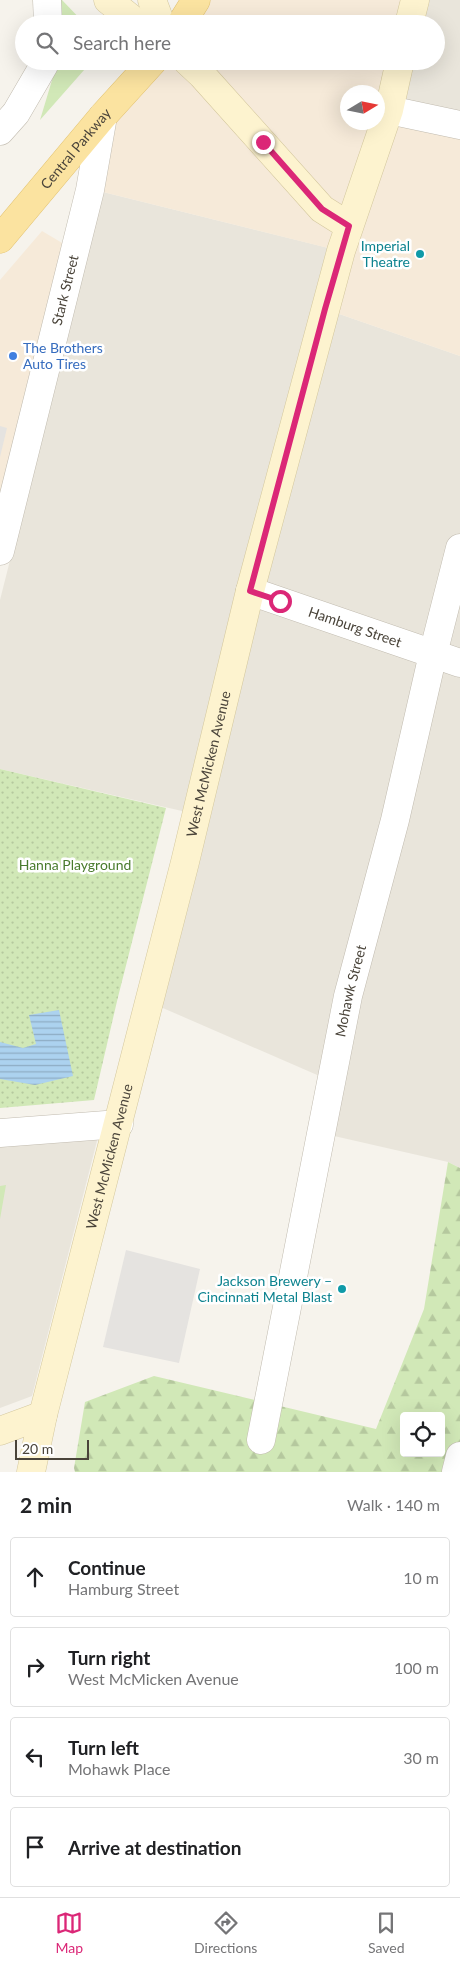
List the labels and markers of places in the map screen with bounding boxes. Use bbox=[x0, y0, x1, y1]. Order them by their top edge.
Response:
place label: Imperial Theatre bbox=[361, 237, 410, 270]
marker: Imperial Theatre bbox=[414, 248, 426, 260]
place label: The Brothers Auto Tires bbox=[23, 339, 103, 372]
marker: The Brothers Auto Tires bbox=[7, 350, 19, 362]
place label: Jackson Brewery – Cincinnati Metal Blast bbox=[197, 1272, 332, 1305]
marker: Jackson Brewery – Cincinnati Metal Blast bbox=[336, 1283, 348, 1295]

